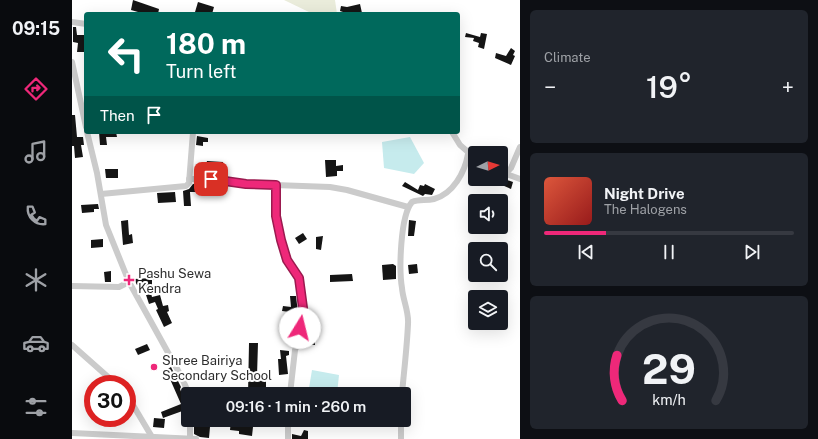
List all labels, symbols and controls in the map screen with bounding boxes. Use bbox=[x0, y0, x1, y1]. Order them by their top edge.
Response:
text: 09:15 bbox=[12, 18, 60, 39]
text: 180 m bbox=[166, 27, 246, 60]
icon: left bbox=[100, 28, 152, 80]
text: Climate bbox=[544, 50, 591, 65]
text: Turn left bbox=[166, 61, 236, 82]
text: 19° bbox=[646, 69, 692, 105]
text: − bbox=[544, 74, 556, 100]
text: + bbox=[782, 74, 794, 100]
icon: directions bbox=[22, 75, 50, 103]
icon: arrive bbox=[143, 104, 165, 126]
text: Then bbox=[100, 107, 135, 124]
icon: music bbox=[22, 138, 50, 166]
north arrow bbox=[468, 146, 508, 186]
map controls bbox=[468, 146, 508, 330]
pin bbox=[194, 162, 228, 196]
icon: arrive bbox=[200, 168, 222, 190]
text: Night Drive bbox=[604, 185, 685, 202]
button: sound bbox=[468, 194, 508, 234]
icon: phone bbox=[22, 202, 50, 230]
text: The Halogens bbox=[604, 202, 687, 217]
icon: previous bbox=[575, 241, 597, 263]
icon: pause bbox=[658, 241, 680, 263]
icon: next bbox=[741, 241, 763, 263]
button: search bbox=[468, 242, 508, 282]
icon: climate bbox=[22, 266, 50, 294]
place label: Pashu Sewa Kendra bbox=[138, 266, 211, 296]
marker: Pashu Sewa Kendra bbox=[123, 274, 135, 286]
button: layers bbox=[468, 290, 508, 330]
position arrow bbox=[279, 307, 321, 349]
icon: car bbox=[22, 329, 50, 357]
text: 29 bbox=[642, 343, 696, 392]
place label: Shree Bairiya Secondary School bbox=[162, 353, 272, 383]
marker: Shree Bairiya Secondary School bbox=[149, 362, 159, 372]
speed limit sign: 30 bbox=[84, 375, 136, 427]
text: km/h bbox=[652, 390, 686, 407]
icon: filters bbox=[22, 393, 50, 421]
text: 09:16 · 1 min · 260 m bbox=[226, 398, 366, 415]

